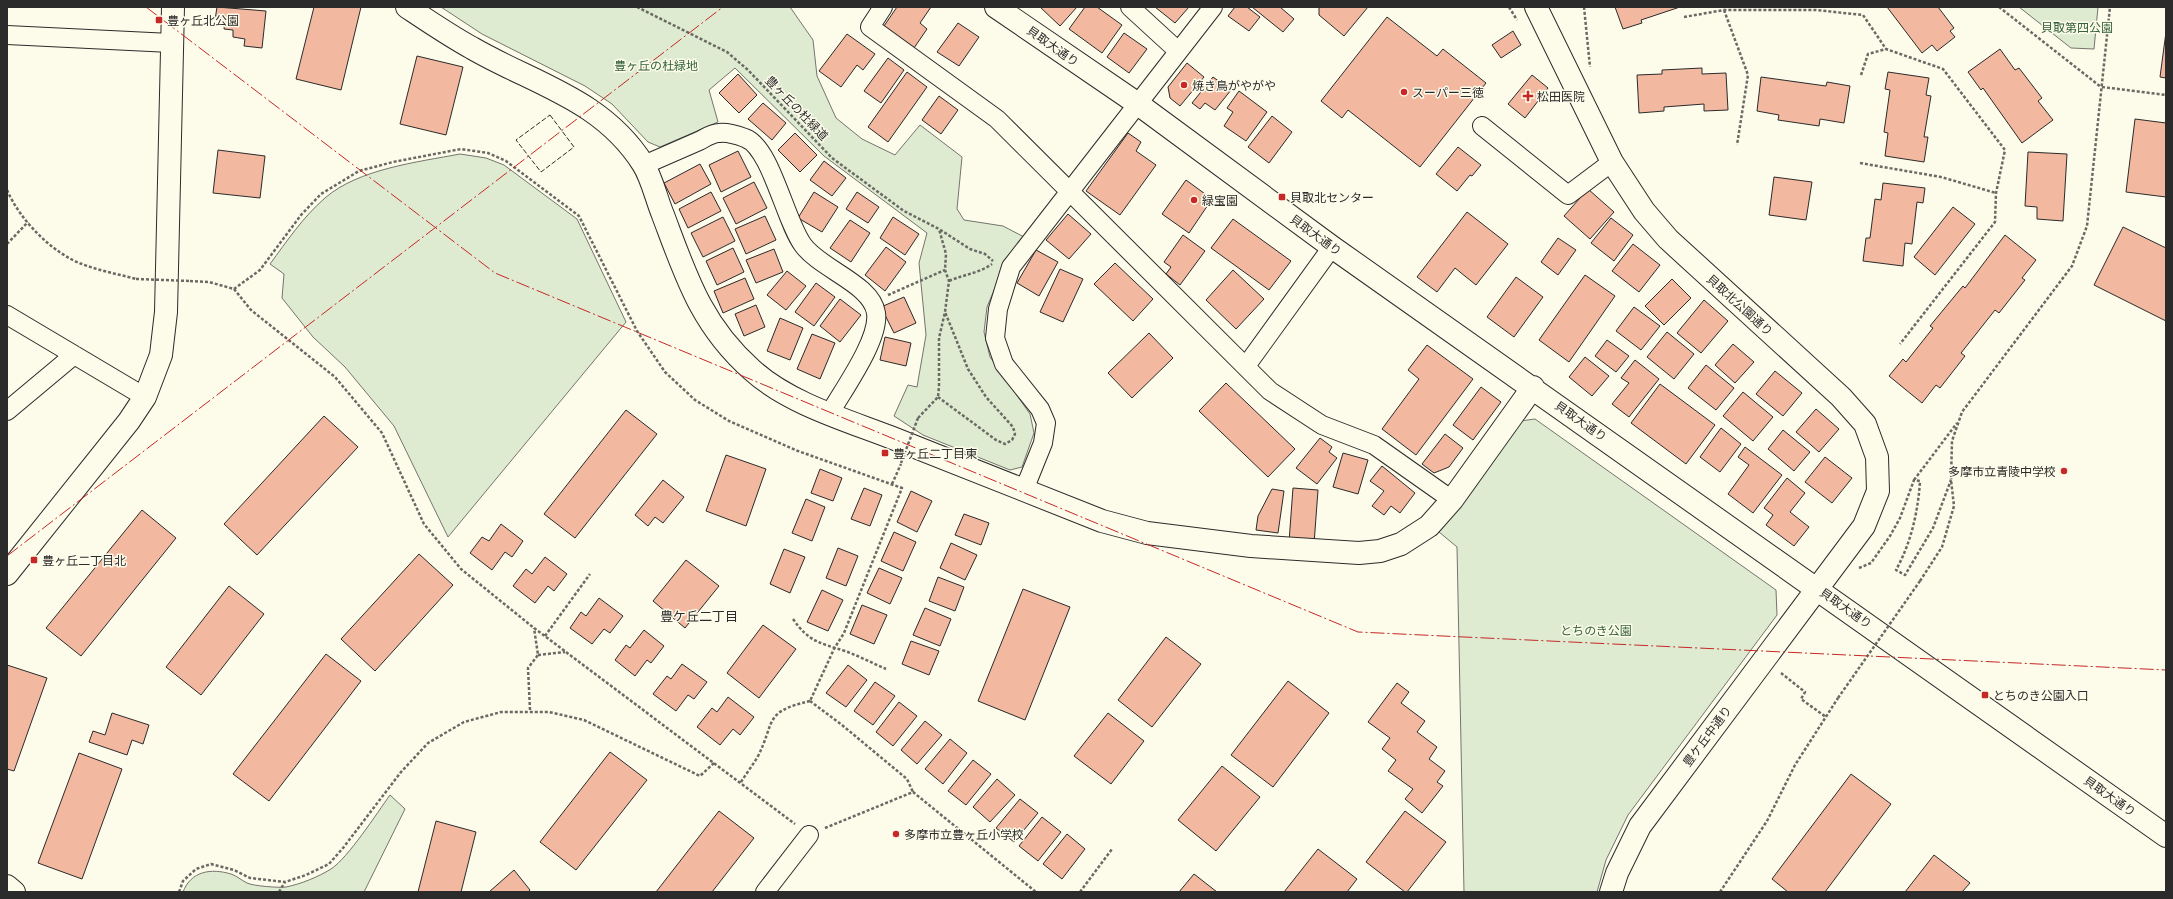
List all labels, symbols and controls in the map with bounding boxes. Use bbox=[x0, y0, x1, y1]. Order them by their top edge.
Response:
place label: 豊ヶ丘北公園 bbox=[167, 11, 239, 30]
marker: 豊ヶ丘北公園 bbox=[154, 15, 164, 25]
park label: 貝取第四公園 bbox=[2041, 18, 2113, 37]
street label: 貝取大通り bbox=[1023, 21, 1083, 71]
park label: 豊ヶ丘の杜緑地 bbox=[614, 56, 698, 75]
street label: 豊ヶ丘の杜緑道 bbox=[761, 71, 833, 145]
place label: 焼き鳥がやがや bbox=[1192, 76, 1276, 95]
marker: 焼き鳥がやがや bbox=[1179, 80, 1189, 90]
place label: スーパー三徳 bbox=[1412, 83, 1484, 102]
marker: スーパー三徳 bbox=[1399, 87, 1409, 97]
place label: 松田医院 bbox=[1537, 87, 1585, 106]
marker: 松田医院 bbox=[1522, 90, 1534, 102]
place label: 貝取北センター bbox=[1290, 188, 1374, 207]
place label: 緑宝園 bbox=[1202, 191, 1238, 210]
marker: 貝取北センター bbox=[1277, 192, 1287, 202]
marker: 緑宝園 bbox=[1189, 195, 1199, 205]
street label: 貝取大通り bbox=[1286, 210, 1346, 260]
street label: 貝取北公園通り bbox=[1702, 270, 1778, 340]
street label: 貝取大通り bbox=[1551, 396, 1611, 446]
place label: 豊ヶ丘二丁目東 bbox=[893, 444, 977, 463]
marker: 豊ヶ丘二丁目東 bbox=[880, 448, 890, 458]
place label: 多摩市立青陵中学校 bbox=[1948, 462, 2056, 481]
marker: 多摩市立青陵中学校 bbox=[2059, 466, 2069, 476]
place label: 豊ヶ丘二丁目北 bbox=[42, 551, 126, 570]
marker: 豊ヶ丘二丁目北 bbox=[29, 555, 39, 565]
street label: 貝取大通り bbox=[1816, 583, 1876, 633]
district label: 豊ケ丘二丁目 bbox=[660, 606, 738, 626]
park label: とちのき公園 bbox=[1560, 621, 1632, 640]
place label: とちのき公園入口 bbox=[1993, 686, 2089, 705]
marker: とちのき公園入口 bbox=[1980, 690, 1990, 700]
street label: 豊ケ丘中通り bbox=[1678, 702, 1736, 770]
street label: 貝取大通り bbox=[2080, 771, 2140, 821]
place label: 多摩市立豊ヶ丘小学校 bbox=[904, 825, 1024, 844]
marker: 多摩市立豊ヶ丘小学校 bbox=[891, 829, 901, 839]

